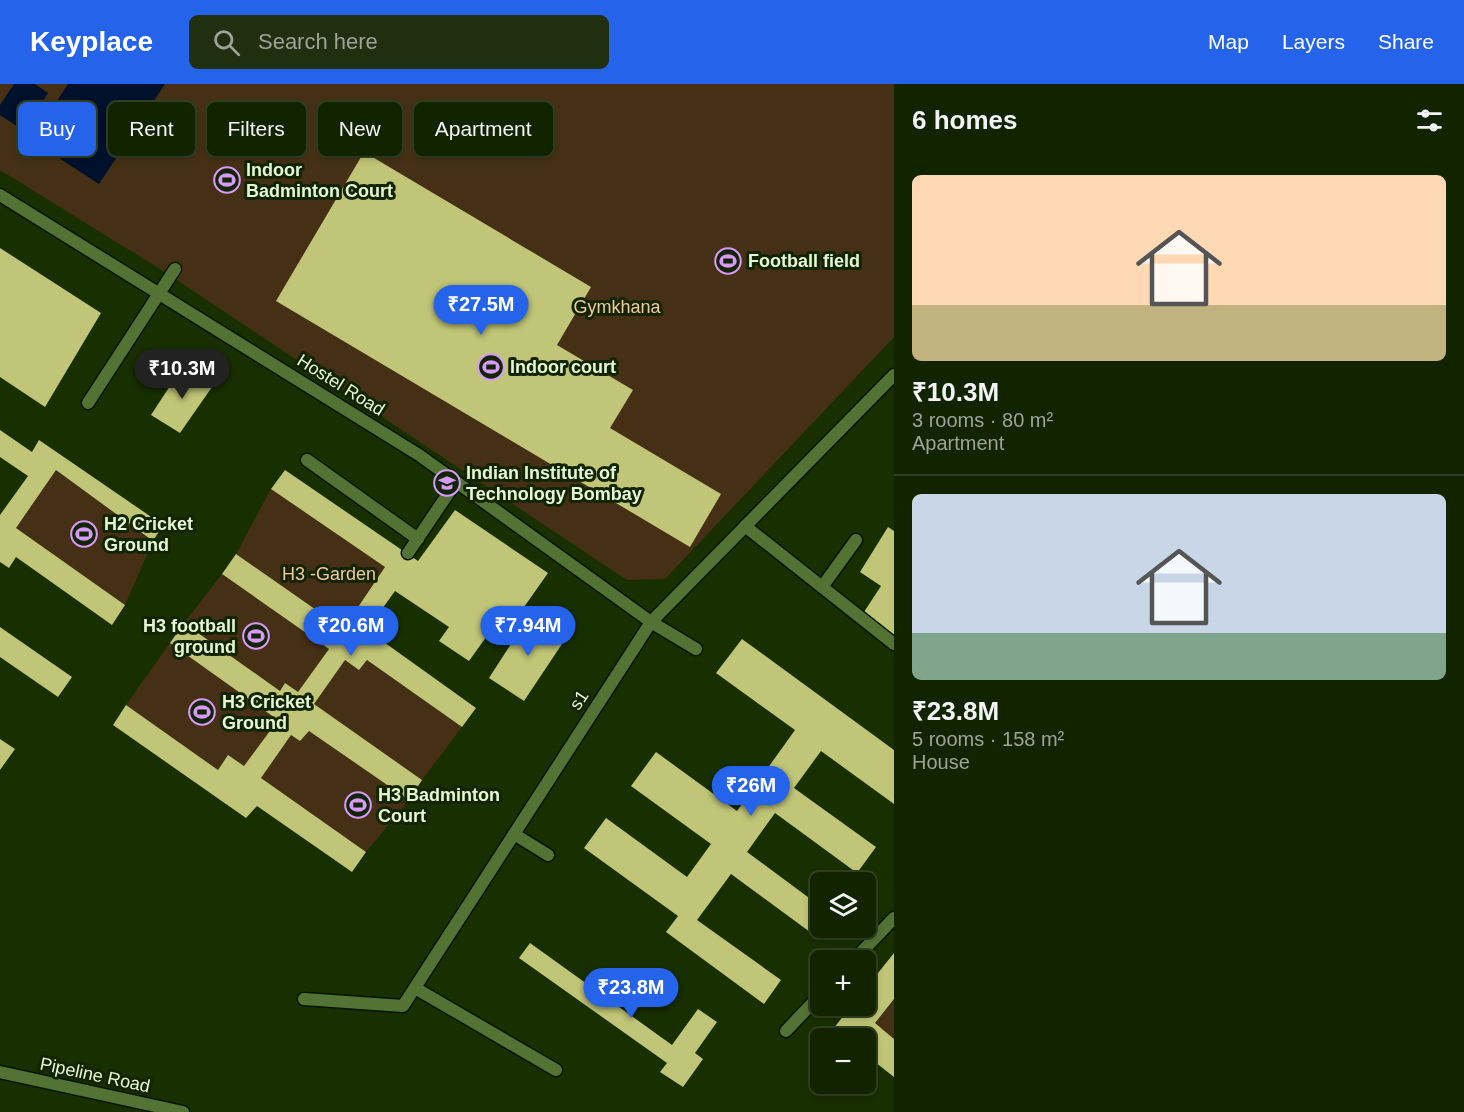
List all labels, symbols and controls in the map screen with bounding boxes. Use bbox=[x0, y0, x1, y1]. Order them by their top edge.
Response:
search box bbox=[189, 15, 609, 69]
text: Keyplace bbox=[30, 26, 153, 57]
icon: search bbox=[210, 26, 243, 59]
text: Search here bbox=[258, 29, 378, 54]
text: Map bbox=[1208, 30, 1249, 53]
text: Layers bbox=[1282, 30, 1345, 53]
text: Share bbox=[1378, 30, 1434, 53]
chip: Buy bbox=[18, 102, 96, 156]
chip: Rent bbox=[108, 102, 195, 156]
chip: Filters bbox=[207, 102, 306, 156]
chip: New bbox=[318, 102, 402, 156]
chip: Apartment bbox=[414, 102, 553, 156]
icon: filters bbox=[1413, 104, 1446, 137]
text: 6 homes bbox=[912, 105, 1018, 135]
place label: Indoor Badminton Court bbox=[246, 160, 393, 201]
sports icon: Indoor Badminton Court bbox=[212, 165, 242, 195]
icon: home bbox=[1125, 214, 1233, 322]
sports icon: Football field bbox=[713, 246, 743, 276]
place label: Football field bbox=[748, 251, 860, 271]
pin: ₹27.5M bbox=[432, 285, 530, 336]
text: ₹27.5M bbox=[447, 293, 515, 315]
park label: Gymkhana bbox=[573, 297, 662, 317]
pin: ₹10.3M bbox=[133, 349, 231, 400]
street label: Hostel Road bbox=[294, 350, 388, 420]
sports icon: Indoor court bbox=[476, 352, 506, 382]
text: ₹10.3M bbox=[148, 357, 216, 379]
place label: Indoor court bbox=[510, 357, 616, 377]
text: ₹10.3M bbox=[912, 377, 999, 407]
text: 3 rooms · 80 m² bbox=[912, 409, 1053, 431]
text: Apartment bbox=[912, 432, 1004, 454]
place label: Indian Institute of Technology Bombay bbox=[466, 463, 642, 504]
school or university icon: Indian Institute of Technology Bombay bbox=[432, 468, 462, 498]
place label: H2 Cricket Ground bbox=[104, 514, 193, 555]
sports icon: H2 Cricket Ground bbox=[69, 519, 99, 549]
icon: home bbox=[1125, 533, 1233, 641]
park label: H3 -Garden bbox=[282, 564, 376, 584]
pin: ₹20.6M bbox=[302, 606, 400, 657]
pin: ₹7.94M bbox=[479, 606, 577, 657]
text: ₹20.6M bbox=[317, 614, 385, 636]
text: ₹7.94M bbox=[494, 614, 562, 636]
place label: H3 football ground bbox=[143, 616, 236, 657]
sports icon: H3 football ground bbox=[241, 621, 271, 651]
street label: s1 bbox=[565, 687, 593, 713]
place label: H3 Cricket Ground bbox=[222, 692, 311, 733]
text: ₹23.8M bbox=[912, 696, 999, 726]
sports icon: H3 Cricket Ground bbox=[187, 697, 217, 727]
text: 5 rooms · 158 m² bbox=[912, 728, 1064, 750]
text: House bbox=[912, 751, 970, 773]
pin: ₹26M bbox=[715, 766, 787, 817]
text: ₹26M bbox=[726, 774, 776, 796]
place label: H3 Badminton Court bbox=[378, 785, 500, 826]
sports icon: H3 Badminton Court bbox=[343, 790, 373, 820]
map controls bbox=[810, 872, 876, 1094]
button: layers bbox=[810, 872, 876, 938]
button: + bbox=[810, 950, 876, 1016]
pin: ₹23.8M bbox=[582, 968, 680, 1019]
text: ₹23.8M bbox=[597, 976, 665, 998]
button: − bbox=[810, 1028, 876, 1094]
street label: Pipeline Road bbox=[38, 1054, 152, 1096]

